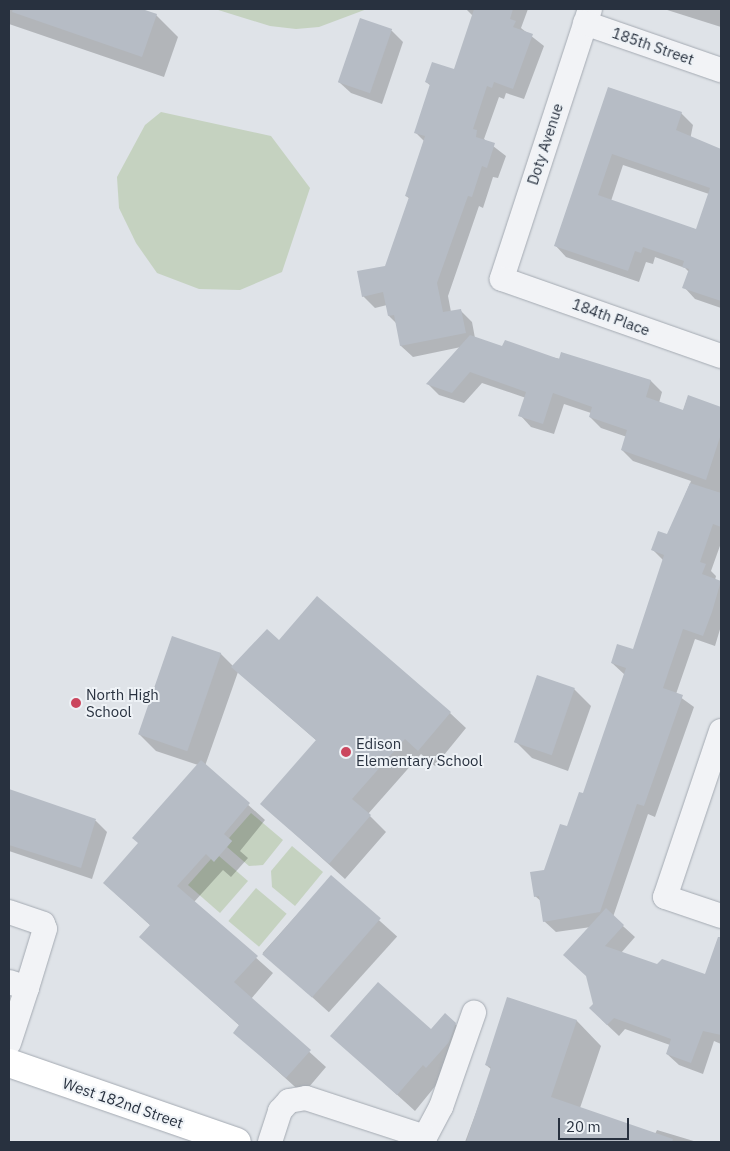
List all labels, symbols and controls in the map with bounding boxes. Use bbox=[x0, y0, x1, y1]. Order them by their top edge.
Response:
street label: 185th Street bbox=[610, 24, 696, 68]
street label: Doty Avenue bbox=[523, 101, 567, 187]
street label: 184th Place bbox=[570, 295, 652, 339]
place label: North High School bbox=[86, 685, 159, 720]
marker: North High School bbox=[70, 697, 82, 709]
place label: Edison Elementary School bbox=[356, 734, 483, 769]
marker: Edison Elementary School bbox=[340, 746, 352, 758]
street label: West 182nd Street bbox=[60, 1074, 186, 1132]
scale bar bbox=[560, 1108, 631, 1140]
text: 20 m bbox=[566, 1117, 601, 1136]

